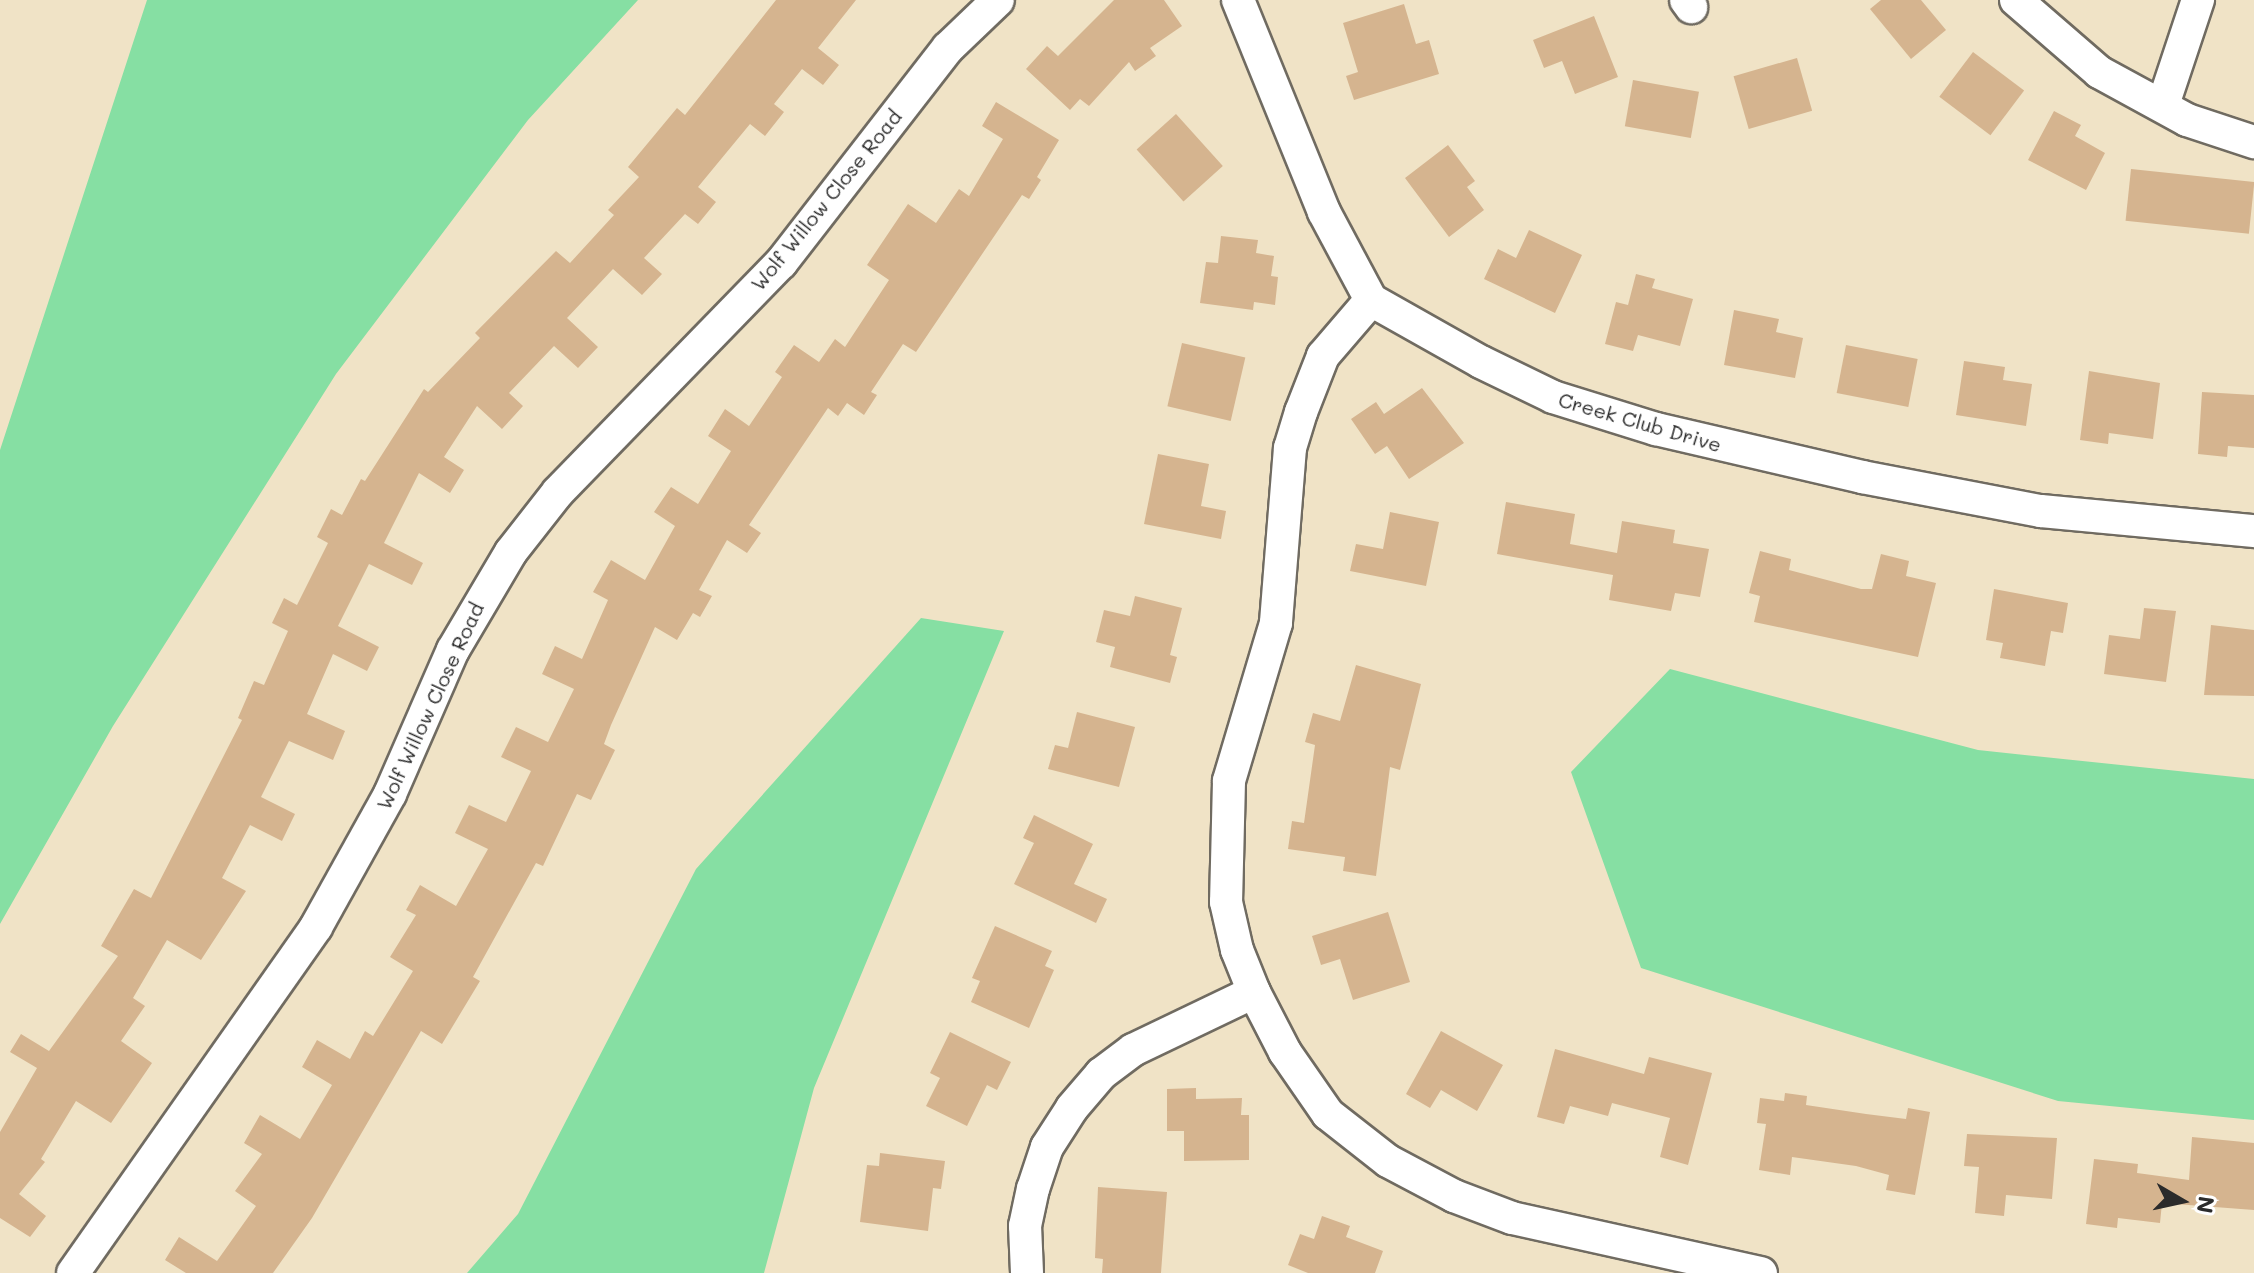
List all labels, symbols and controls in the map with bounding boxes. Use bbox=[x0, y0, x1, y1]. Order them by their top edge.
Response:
street label: Wolf Willow Close Road bbox=[746, 105, 906, 295]
street label: Creek Club Drive bbox=[1556, 387, 1724, 457]
street label: Wolf Willow Close Road bbox=[371, 599, 489, 813]
north arrow bbox=[2142, 1161, 2222, 1241]
text: N bbox=[2191, 1194, 2222, 1215]

